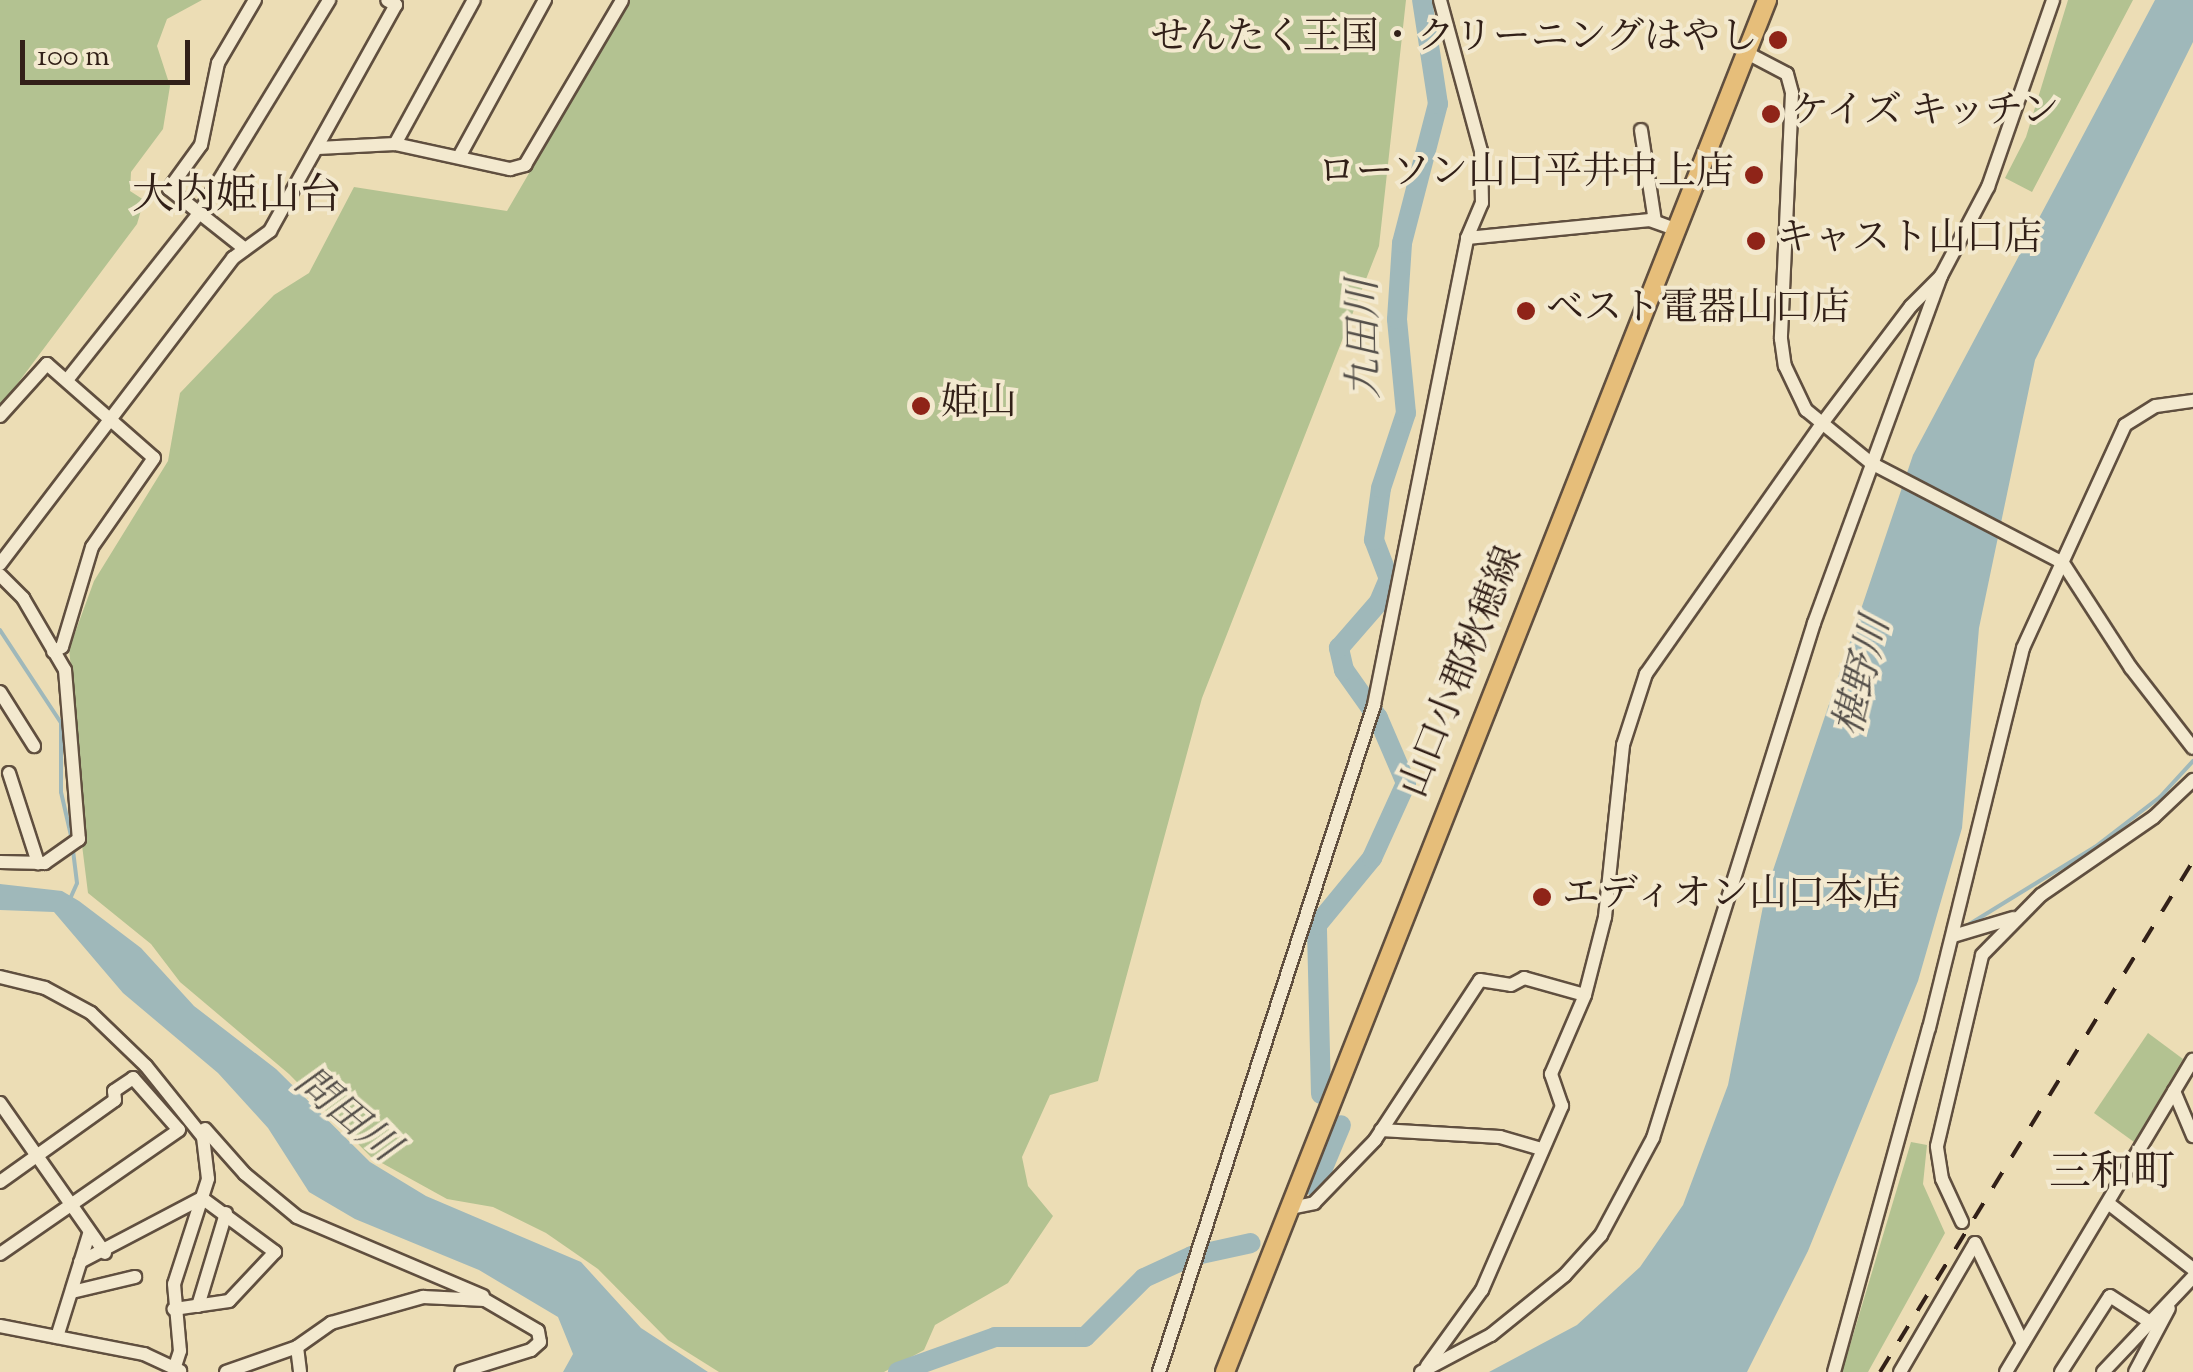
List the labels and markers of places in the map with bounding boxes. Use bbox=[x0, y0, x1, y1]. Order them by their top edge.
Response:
place label: せんたく王国・クリーニングはやし bbox=[1150, 17, 1758, 63]
marker: せんたく王国・クリーニングはやし bbox=[1767, 29, 1789, 51]
place label: ケイズ キッチン bbox=[1791, 91, 2065, 137]
marker: ケイズ キッチン bbox=[1760, 103, 1782, 125]
place label: ローソン山口平井中上店 bbox=[1316, 152, 1734, 198]
marker: ローソン山口平井中上店 bbox=[1743, 164, 1765, 186]
place label: キャスト山口店 bbox=[1776, 218, 2042, 264]
marker: キャスト山口店 bbox=[1745, 230, 1767, 252]
place label: ベスト電器山口店 bbox=[1546, 288, 1850, 334]
marker: ベスト電器山口店 bbox=[1515, 300, 1537, 322]
place label: 姫山 bbox=[941, 383, 1017, 429]
marker: 姫山 bbox=[910, 395, 932, 417]
place label: エディオン山口本店 bbox=[1562, 874, 1904, 920]
marker: エディオン山口本店 bbox=[1531, 886, 1553, 908]

